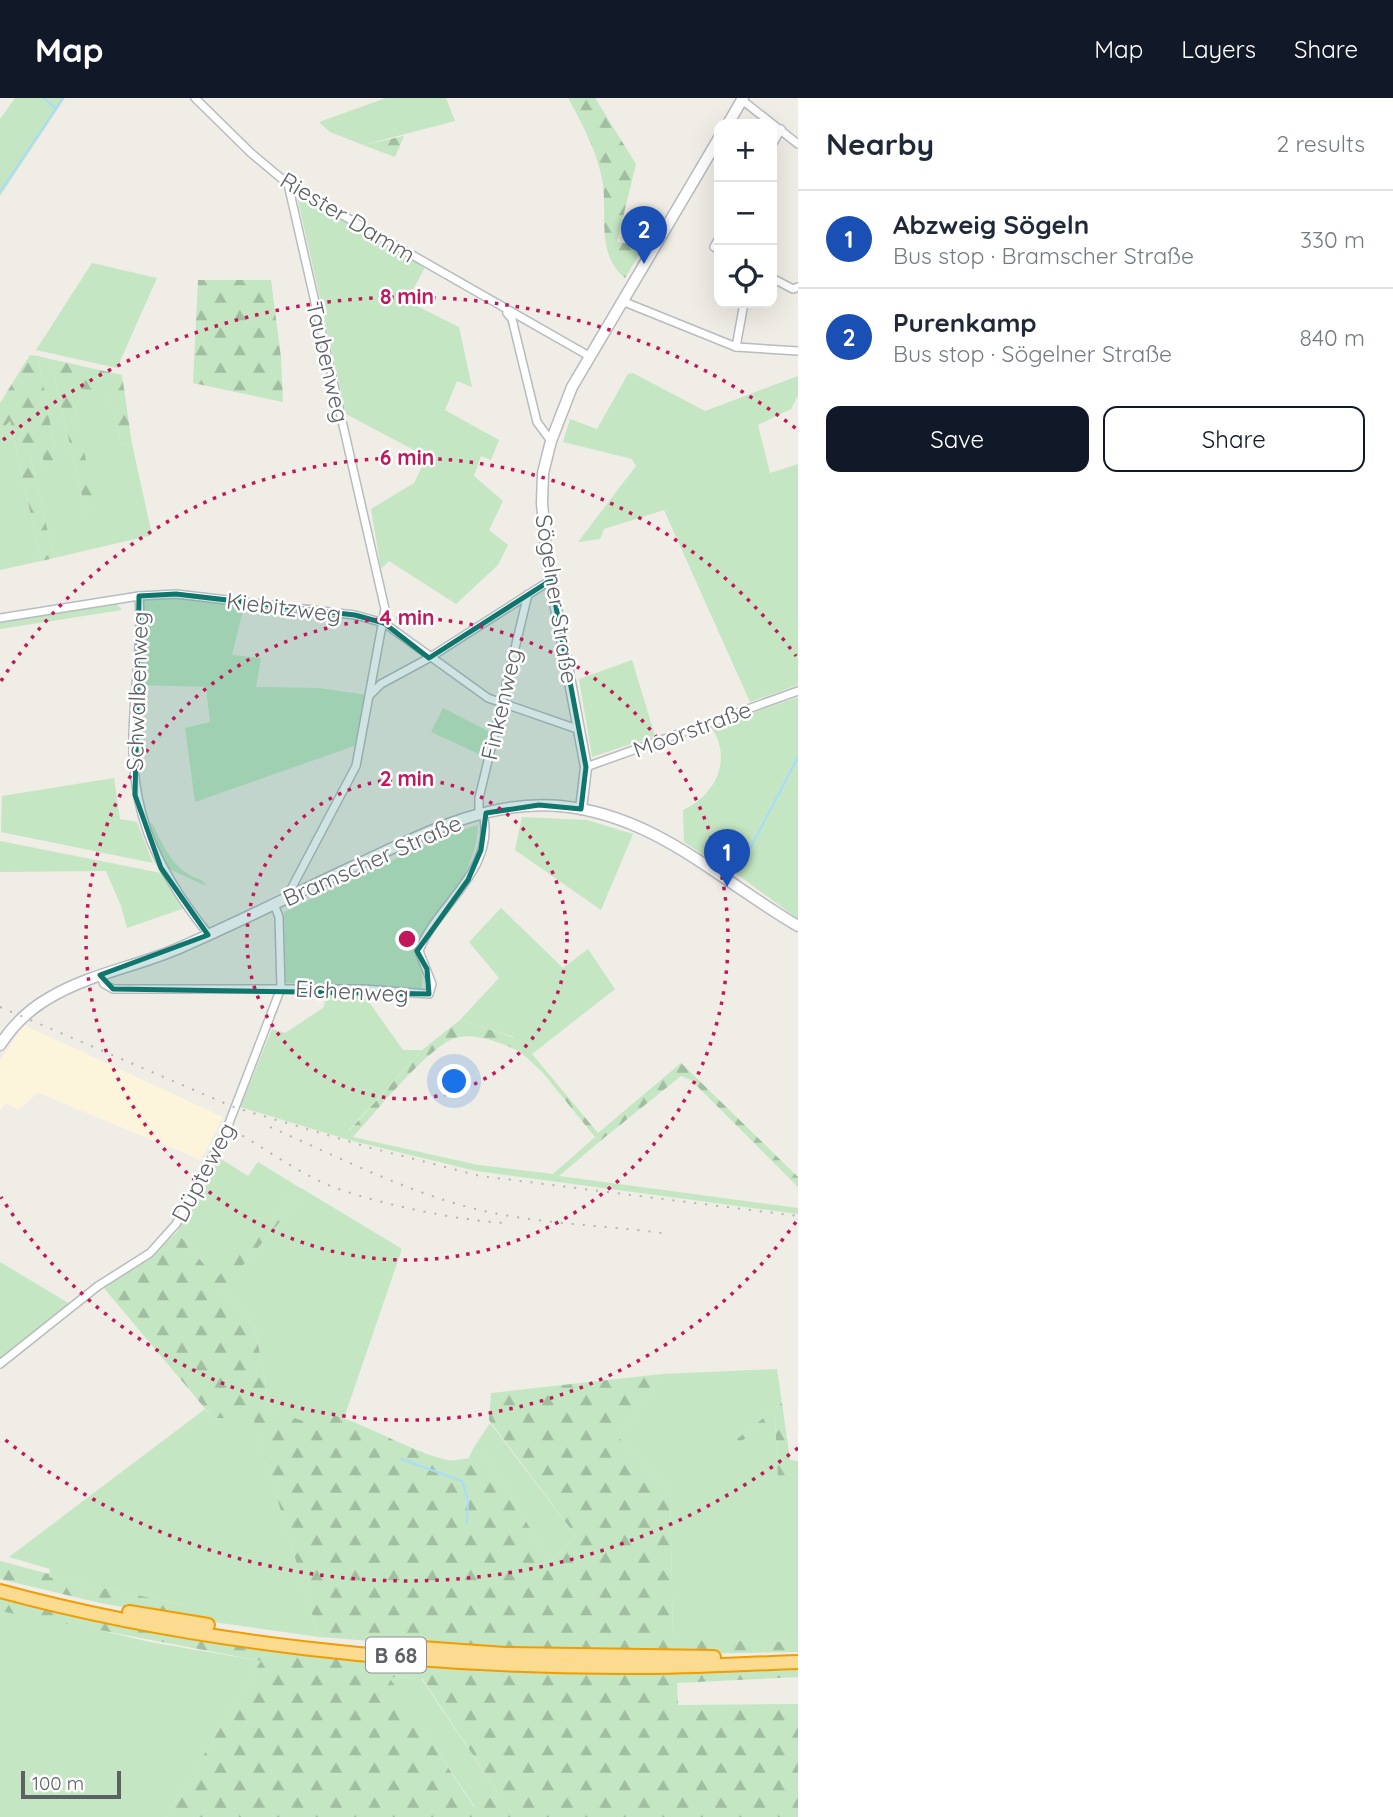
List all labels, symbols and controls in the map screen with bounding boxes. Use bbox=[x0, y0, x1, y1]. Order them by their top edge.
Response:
text: Map bbox=[35, 29, 103, 70]
text: Map bbox=[1094, 34, 1143, 64]
text: Layers bbox=[1181, 34, 1256, 64]
text: Share bbox=[1294, 34, 1358, 64]
map controls bbox=[714, 119, 777, 308]
button: + bbox=[714, 119, 777, 182]
text: Nearby bbox=[826, 125, 934, 163]
text: 2 results bbox=[1276, 129, 1365, 158]
street label: Riester Damm bbox=[275, 165, 421, 269]
button: − bbox=[714, 182, 777, 245]
pin: 2 bbox=[621, 206, 667, 264]
text: Abzweig Sögeln bbox=[893, 208, 1089, 241]
text: 1 bbox=[845, 225, 853, 254]
text: 330 m bbox=[1300, 225, 1365, 254]
text: Bus stop · Bramscher Straße bbox=[893, 241, 1194, 270]
button: locate bbox=[714, 245, 777, 308]
text: 8 min bbox=[380, 283, 434, 309]
street label: Taubenweg bbox=[300, 299, 356, 425]
text: Purenkamp bbox=[893, 306, 1037, 339]
text: 2 bbox=[842, 323, 856, 352]
text: 840 m bbox=[1300, 323, 1365, 352]
text: Bus stop · Sögelner Straße bbox=[893, 339, 1172, 368]
button: Save bbox=[826, 406, 1089, 472]
button: Share bbox=[1103, 406, 1365, 472]
text: 6 min bbox=[380, 444, 434, 470]
street label: Sögelner Straße bbox=[529, 512, 585, 686]
street label: Kiebitzweg bbox=[225, 586, 343, 628]
text: 4 min bbox=[379, 604, 435, 630]
street label: Schwalbenweg bbox=[120, 611, 154, 771]
street label: Finkenweg bbox=[474, 645, 528, 763]
street label: Moorstraße bbox=[629, 694, 755, 764]
text: 2 min bbox=[380, 765, 434, 791]
street label: Bramscher Straße bbox=[278, 808, 466, 912]
pin: 1 bbox=[704, 829, 750, 887]
centre of rings bbox=[395, 927, 419, 951]
street label: Eichenweg bbox=[294, 974, 410, 1008]
your location bbox=[437, 1064, 471, 1098]
street label: Düpteweg bbox=[165, 1117, 241, 1227]
road number: B 68 bbox=[366, 1638, 426, 1672]
scale bar bbox=[21, 1768, 121, 1800]
text: 100 m bbox=[32, 1771, 84, 1795]

